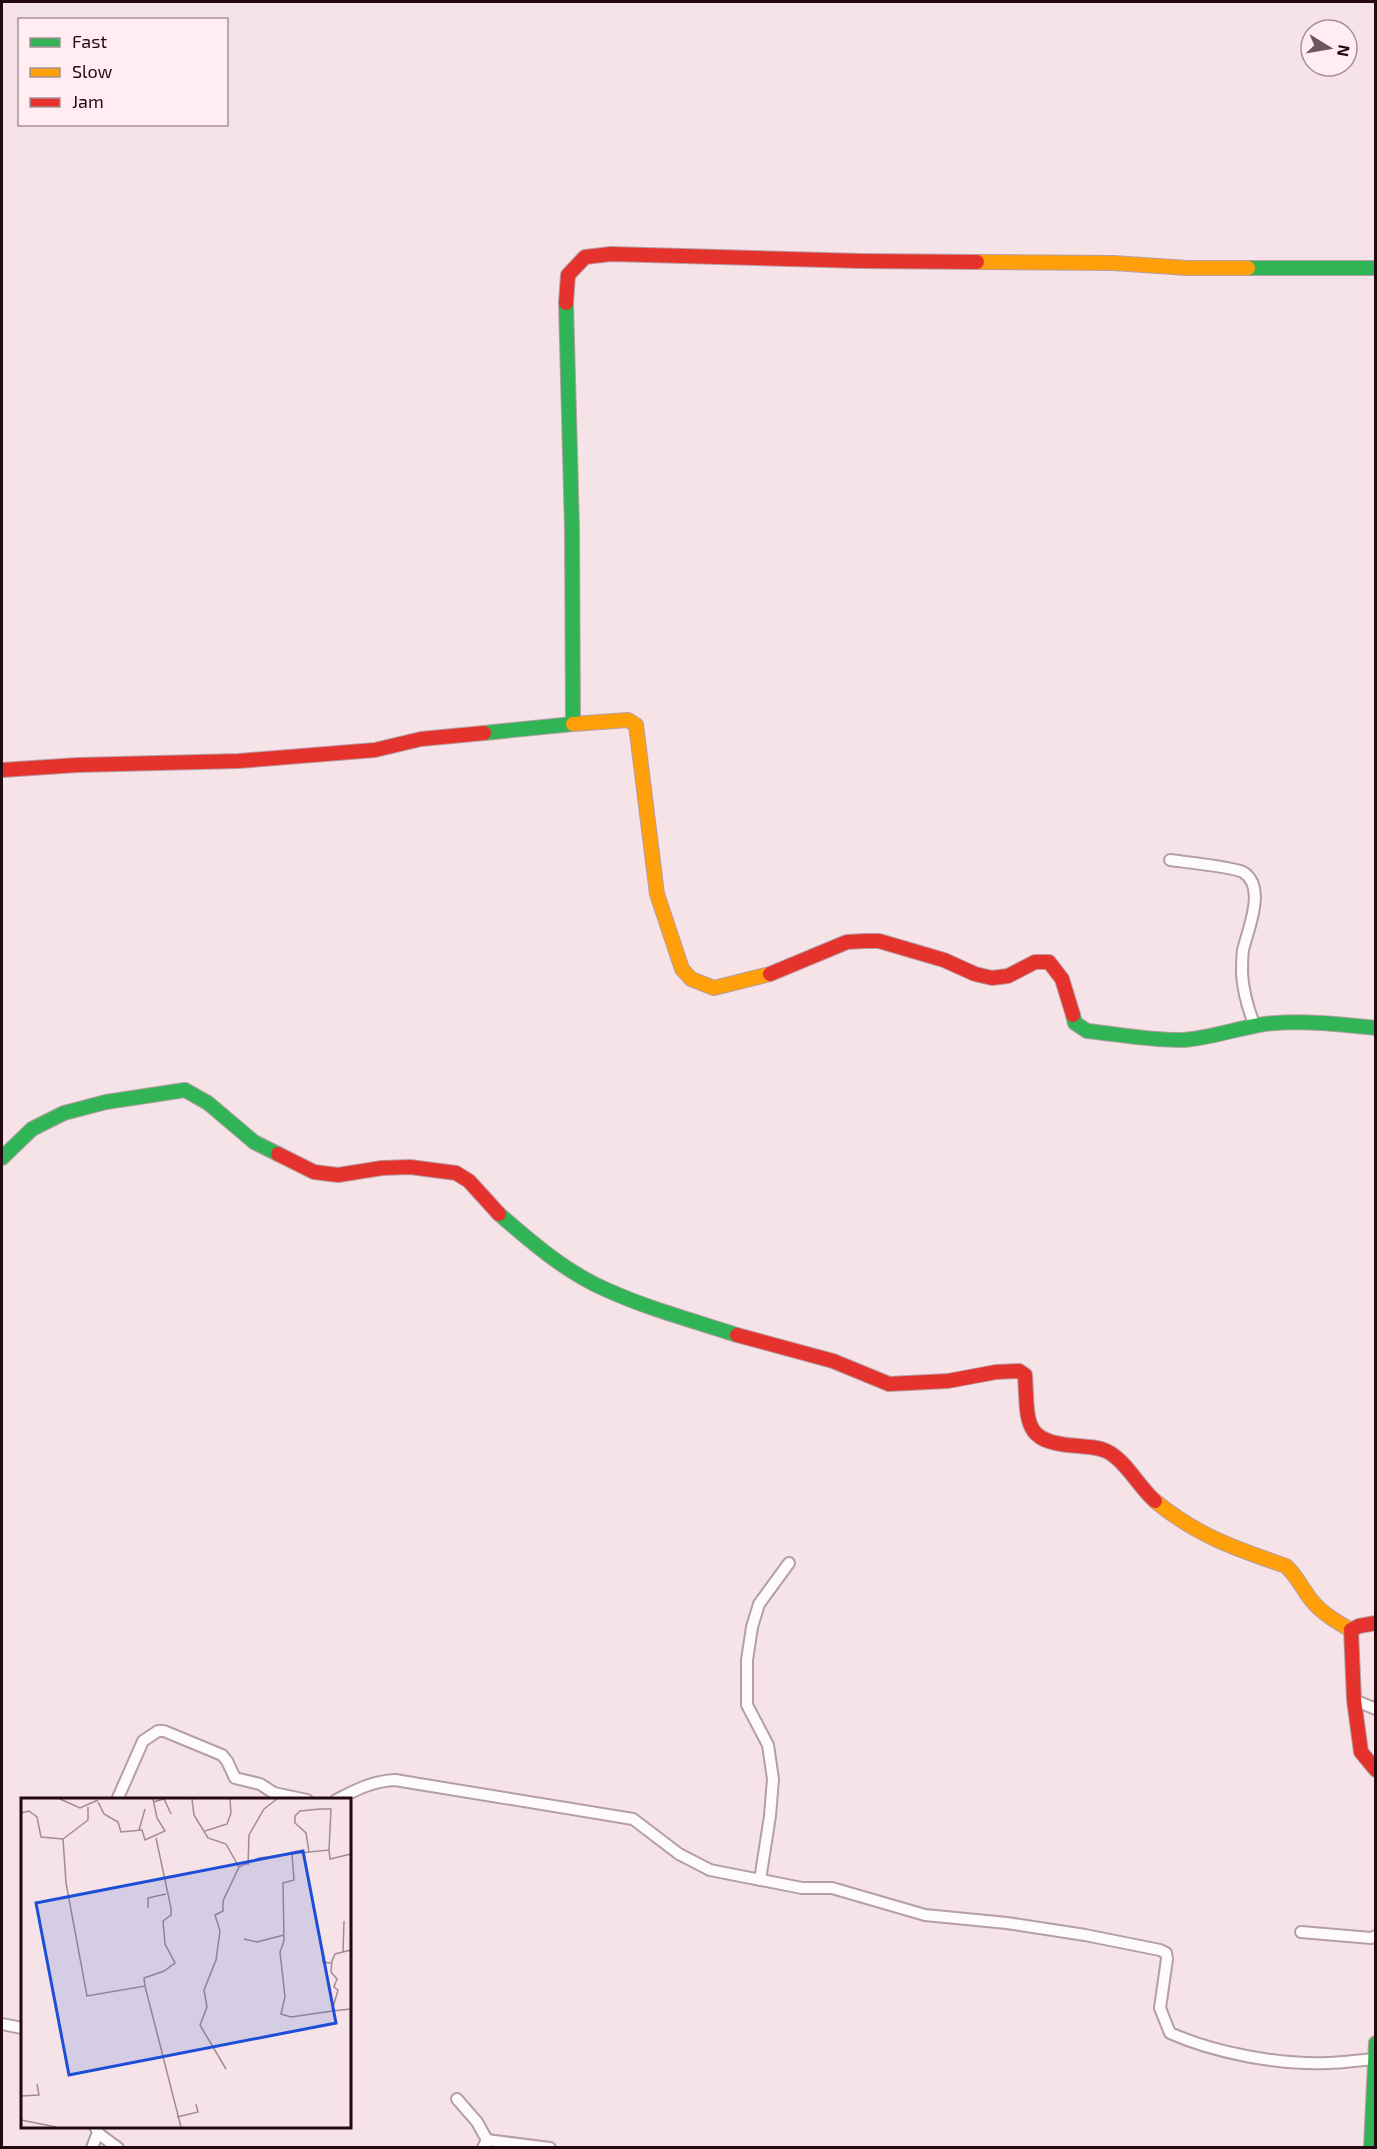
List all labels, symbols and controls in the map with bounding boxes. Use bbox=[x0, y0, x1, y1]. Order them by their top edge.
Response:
legend bbox=[18, 18, 228, 126]
north arrow bbox=[1299, 18, 1359, 78]
text: Fast bbox=[72, 30, 107, 52]
text: N bbox=[1334, 43, 1355, 58]
text: Slow bbox=[72, 60, 113, 82]
text: Jam bbox=[72, 90, 104, 112]
inset map bbox=[21, 1798, 351, 2128]

